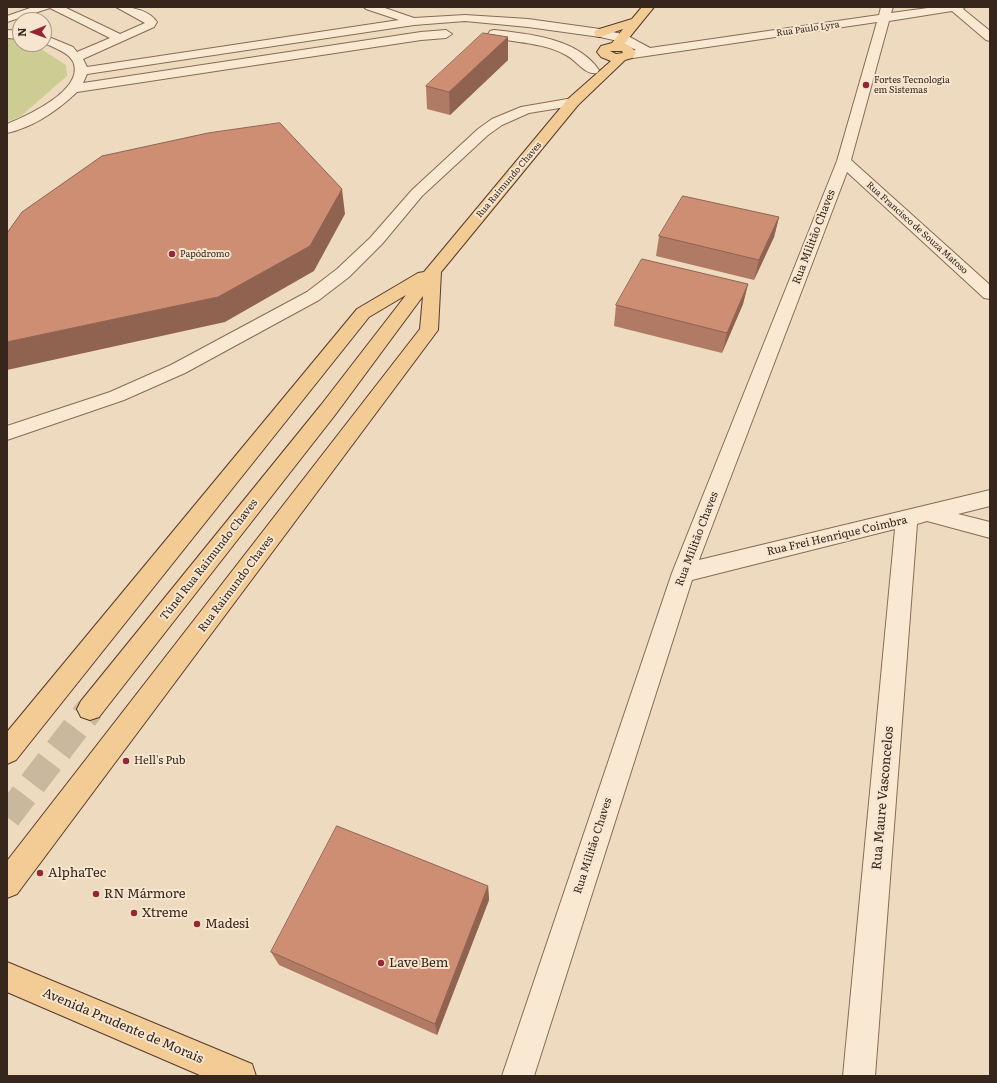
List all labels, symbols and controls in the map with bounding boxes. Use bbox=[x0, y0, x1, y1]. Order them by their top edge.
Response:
north arrow bbox=[12, 12, 52, 52]
street label: Rua Paulo Lyra bbox=[776, 19, 840, 39]
text: N bbox=[13, 27, 29, 37]
place label: Fortes Tecnologia em Sistemas bbox=[874, 75, 950, 96]
marker: Fortes Tecnologia em Sistemas bbox=[861, 80, 871, 90]
street label: Rua Raimundo Chaves bbox=[474, 140, 544, 220]
street label: Rua Francisco de Souza Matoso bbox=[864, 180, 970, 276]
street label: Rua Militão Chaves bbox=[790, 188, 838, 286]
marker: Papódromo bbox=[167, 249, 177, 259]
place label: Papódromo bbox=[180, 249, 230, 259]
street label: Rua Militão Chaves bbox=[673, 490, 721, 588]
street label: Túnel Rua Raimundo Chaves bbox=[157, 497, 261, 623]
street label: Rua Frei Henrique Coimbra bbox=[765, 513, 909, 559]
street label: Rua Raimundo Chaves bbox=[196, 533, 276, 635]
street label: Rua Maure Vasconcelos bbox=[869, 726, 897, 870]
place label: Hell's Pub bbox=[134, 754, 186, 768]
marker: Hell's Pub bbox=[121, 756, 131, 766]
street label: Rua Militão Chaves bbox=[571, 796, 615, 896]
place label: AlphaTec bbox=[48, 865, 106, 881]
marker: AlphaTec bbox=[35, 868, 45, 878]
place label: RN Mármore bbox=[104, 886, 185, 902]
marker: RN Mármore bbox=[91, 889, 101, 899]
place label: Xtreme bbox=[142, 905, 188, 921]
marker: Xtreme bbox=[129, 908, 139, 918]
place label: Madesi bbox=[205, 916, 249, 932]
marker: Madesi bbox=[192, 919, 202, 929]
place label: Lave Bem bbox=[389, 955, 448, 971]
marker: Lave Bem bbox=[376, 958, 386, 968]
street label: Avenida Prudente de Morais bbox=[40, 985, 206, 1067]

